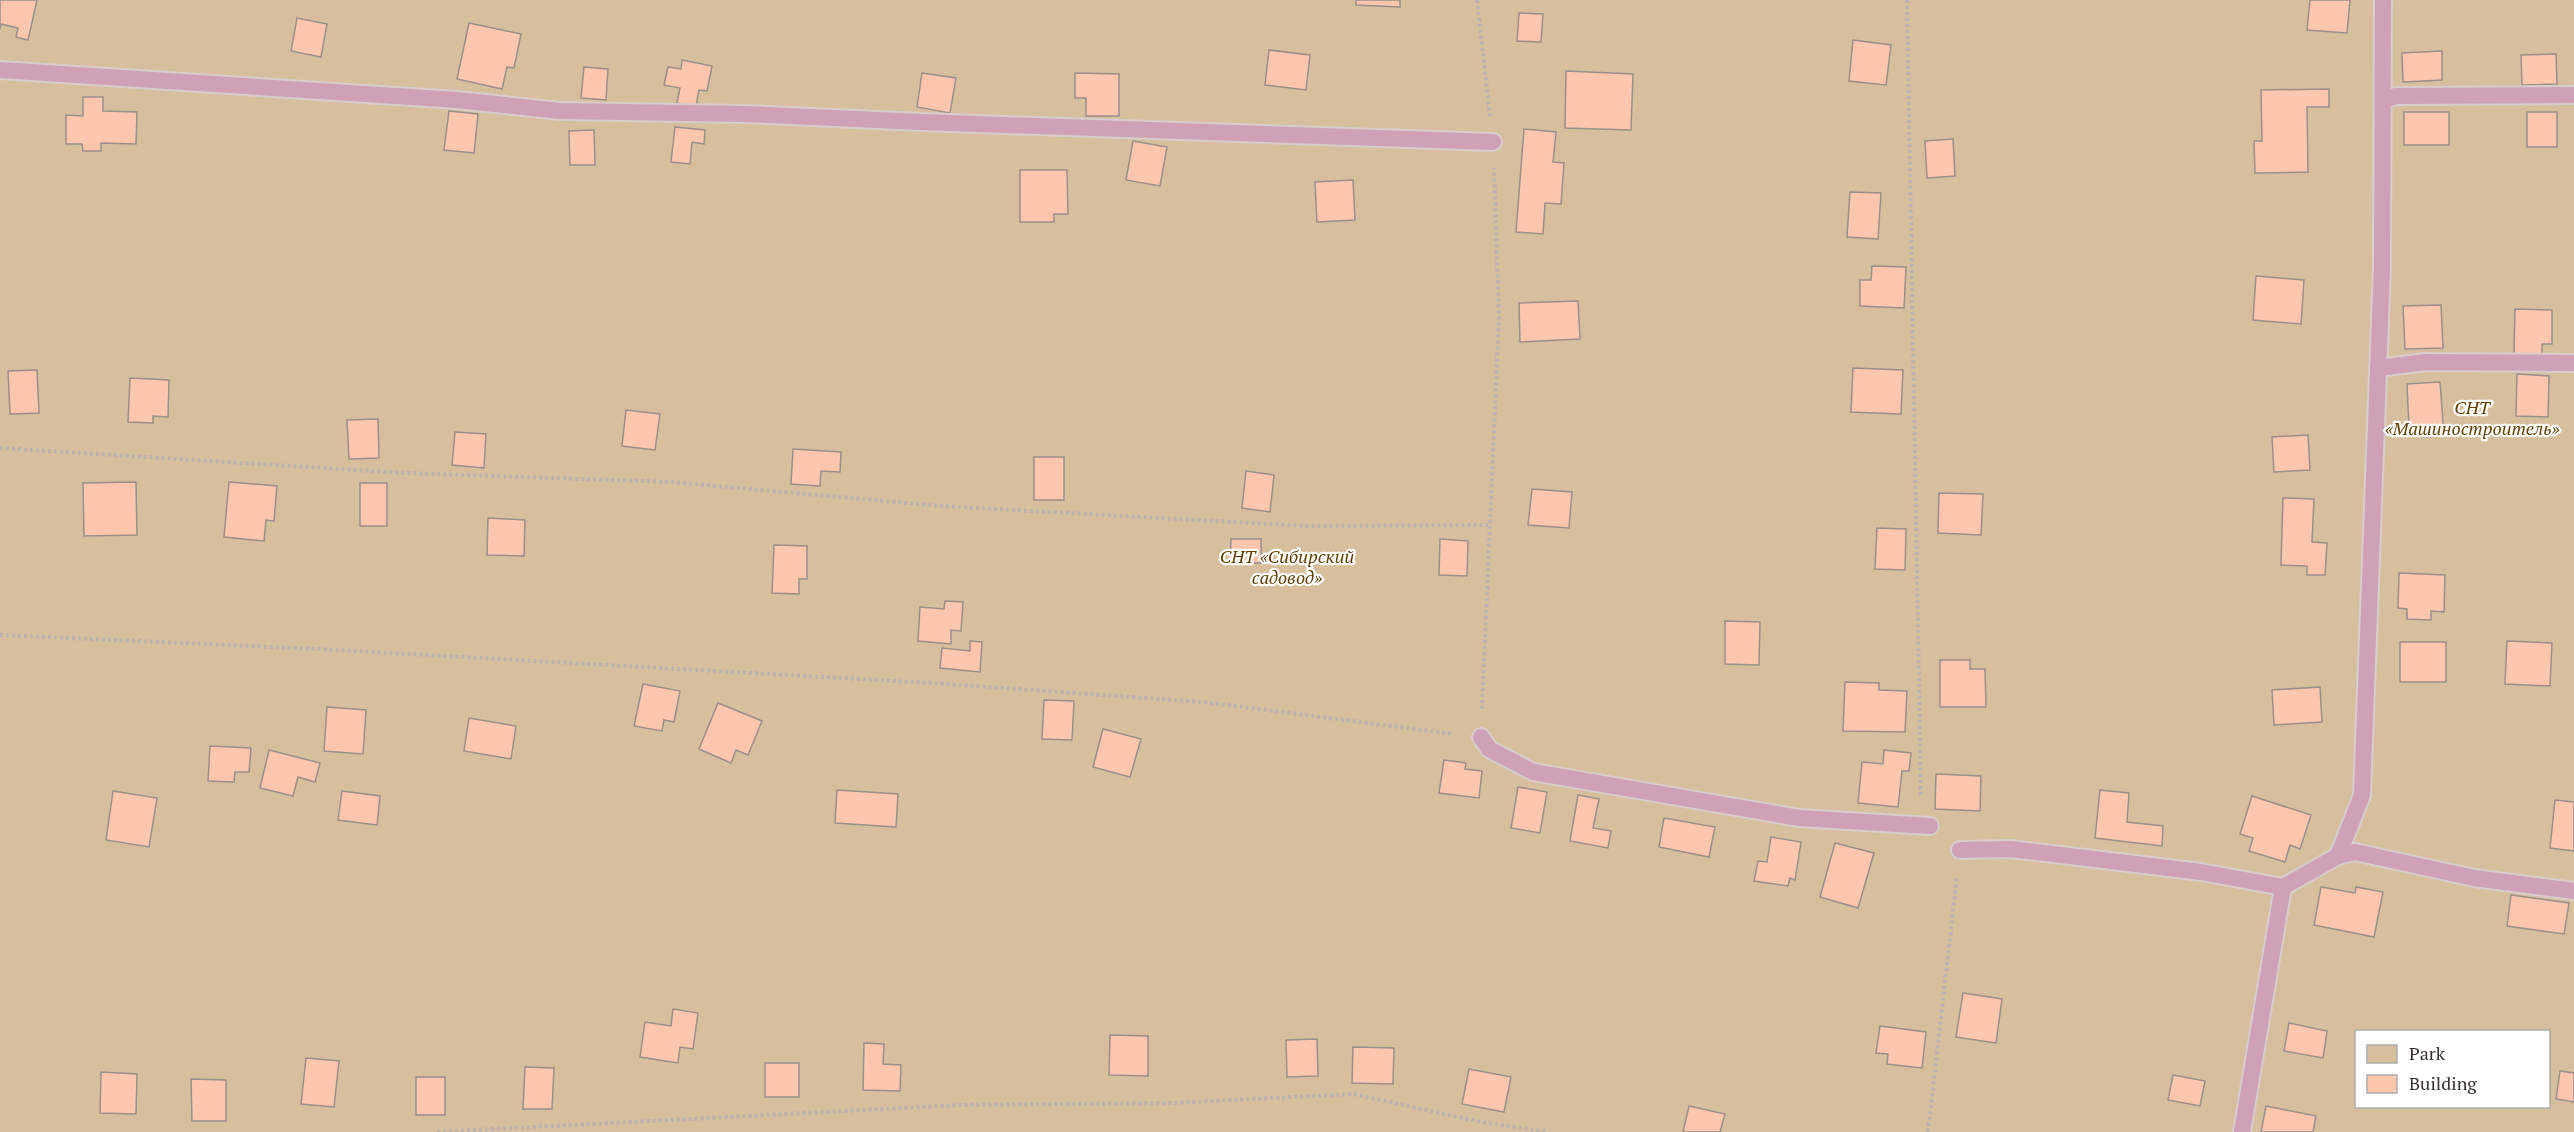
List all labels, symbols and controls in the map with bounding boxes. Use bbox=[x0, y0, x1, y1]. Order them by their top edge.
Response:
park label: СНТ «Машиностроитель» bbox=[2384, 395, 2560, 440]
park label: СНТ «Сибирский садовод» bbox=[1220, 544, 1354, 589]
legend bbox=[2355, 1030, 2550, 1108]
text: Park bbox=[2409, 1041, 2446, 1065]
text: Building bbox=[2409, 1071, 2477, 1095]

